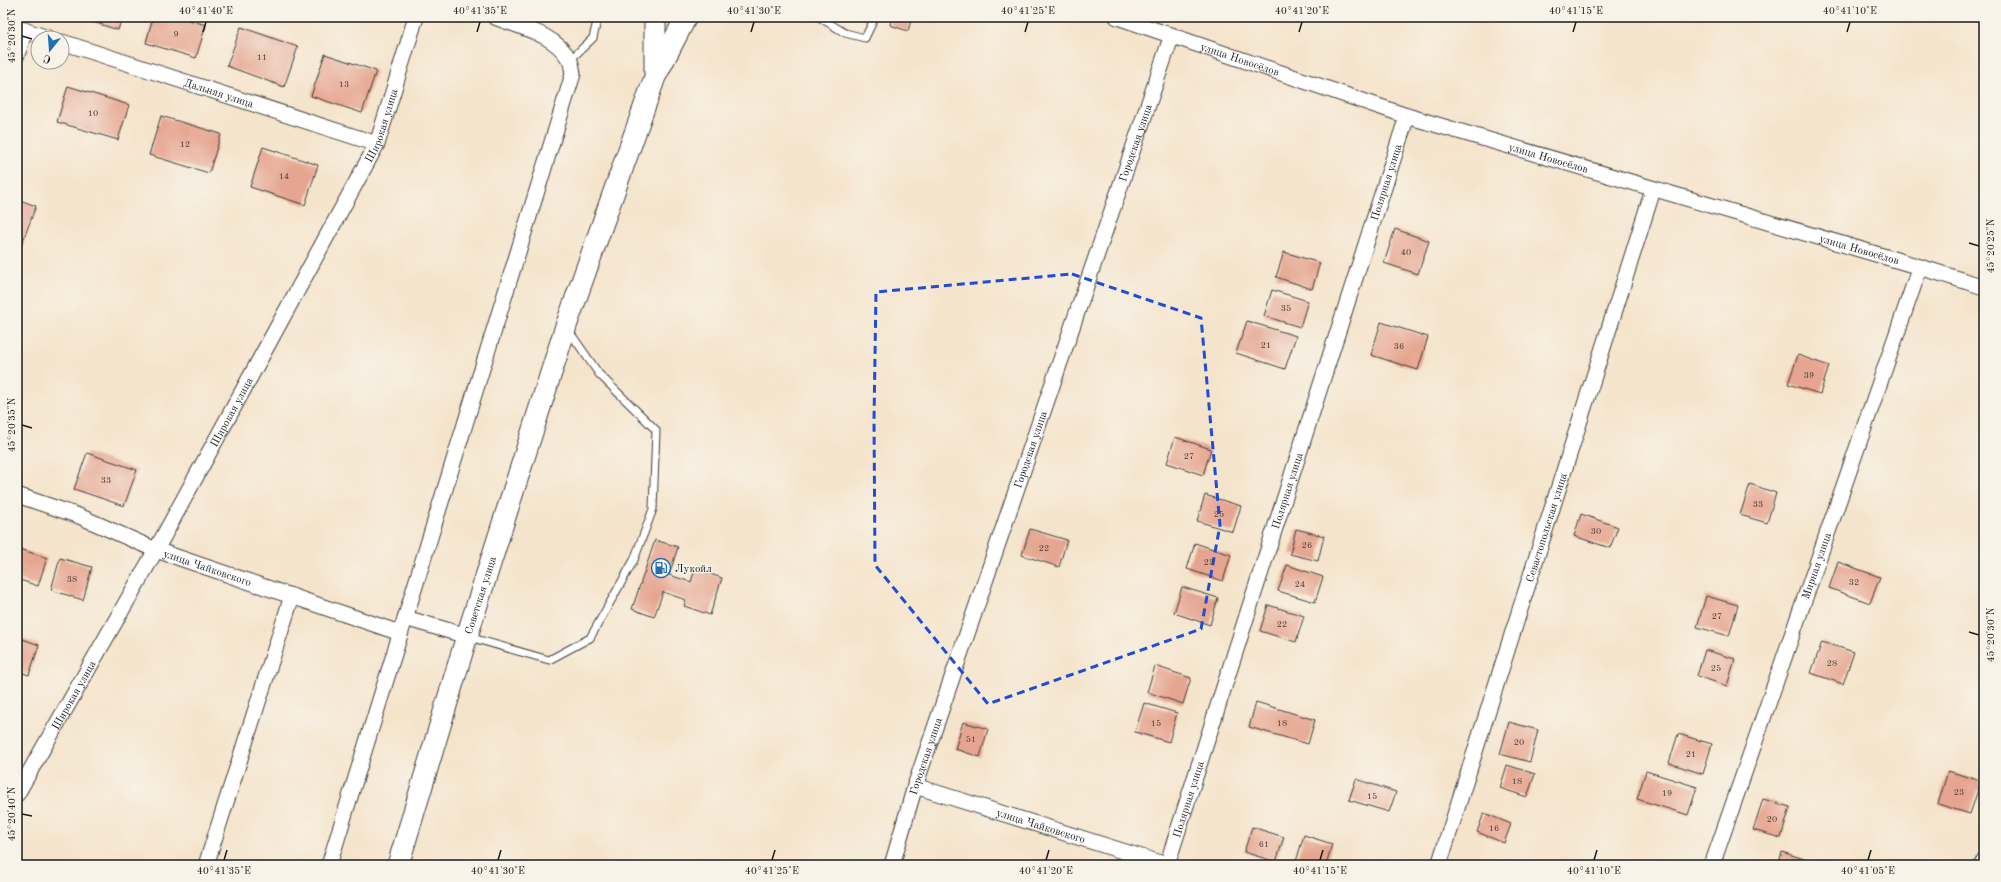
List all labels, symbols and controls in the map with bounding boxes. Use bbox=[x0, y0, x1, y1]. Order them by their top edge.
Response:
text: 40°41'40"E bbox=[179, 6, 233, 16]
text: 40°41'35"E bbox=[453, 6, 507, 16]
text: 40°41'30"E bbox=[727, 6, 781, 16]
text: 40°41'25"E bbox=[1001, 6, 1055, 16]
text: 40°41'20"E bbox=[1275, 6, 1329, 16]
text: 40°41'15"E bbox=[1549, 6, 1603, 16]
text: 40°41'10"E bbox=[1823, 6, 1877, 16]
text: 45°20'30"N bbox=[7, 8, 17, 63]
north arrow bbox=[30, 30, 70, 70]
house number: 9 bbox=[173, 30, 179, 39]
street label: улица Новосёлов bbox=[1199, 42, 1280, 79]
text: С bbox=[42, 52, 53, 64]
house number: 11 bbox=[257, 53, 267, 62]
street label: Дальняя улица bbox=[182, 78, 255, 111]
house number: 13 bbox=[339, 80, 349, 89]
street label: Широкая улица bbox=[364, 87, 401, 165]
street label: Городская улица bbox=[1118, 103, 1155, 183]
house number: 10 bbox=[88, 109, 98, 118]
house number: 12 bbox=[180, 140, 190, 149]
street label: улица Новосёлов bbox=[1507, 142, 1589, 176]
street label: Полярная улица bbox=[1370, 143, 1405, 222]
house number: 14 bbox=[279, 172, 289, 181]
text: 45°20'25"N bbox=[1986, 218, 1996, 273]
street label: улица Новосёлов bbox=[1818, 234, 1900, 267]
house number: 40 bbox=[1401, 248, 1411, 257]
house number: 35 bbox=[1281, 304, 1291, 313]
house number: 21 bbox=[1261, 341, 1271, 350]
house number: 36 bbox=[1394, 342, 1404, 351]
house number: 39 bbox=[1804, 371, 1814, 380]
street label: Широкая улица bbox=[209, 376, 256, 449]
text: 45°20'35"N bbox=[7, 397, 17, 452]
street label: Городская улица bbox=[1013, 409, 1050, 490]
street label: Полярная улица bbox=[1271, 451, 1306, 531]
house number: 27 bbox=[1184, 452, 1194, 461]
street label: Севастопольская улица bbox=[1525, 472, 1570, 584]
house number: 33 bbox=[101, 476, 111, 485]
house number: 33 bbox=[1753, 500, 1763, 509]
house number: 25 bbox=[1214, 510, 1224, 519]
house number: 30 bbox=[1591, 527, 1601, 536]
street label: Мирная улица bbox=[1801, 531, 1834, 601]
house number: 26 bbox=[1302, 541, 1312, 550]
house number: 22 bbox=[1039, 544, 1049, 553]
street label: улица Чайковского bbox=[161, 549, 253, 589]
street label: Советская улица bbox=[464, 555, 499, 636]
fuel station icon: Лукойл bbox=[650, 557, 672, 579]
house number: 23 bbox=[1204, 558, 1214, 567]
place label: Лукойл bbox=[675, 564, 712, 575]
house number: 38 bbox=[67, 575, 77, 584]
house number: 32 bbox=[1849, 578, 1859, 587]
house number: 24 bbox=[1295, 580, 1305, 589]
text: 45°20'30"N bbox=[1986, 607, 1996, 662]
house number: 27 bbox=[1712, 612, 1722, 621]
house number: 22 bbox=[1277, 620, 1287, 629]
street label: Широкая улица bbox=[51, 659, 99, 732]
house number: 28 bbox=[1827, 659, 1837, 668]
house number: 25 bbox=[1711, 664, 1721, 673]
street label: Городская улица bbox=[909, 716, 945, 796]
house number: 15 bbox=[1151, 719, 1161, 728]
house number: 18 bbox=[1277, 719, 1287, 728]
house number: 51 bbox=[966, 735, 976, 744]
house number: 20 bbox=[1514, 738, 1524, 747]
house number: 21 bbox=[1686, 750, 1696, 759]
street label: Полярная улица bbox=[1172, 760, 1207, 839]
house number: 18 bbox=[1512, 777, 1522, 786]
text: 45°20'40"N bbox=[7, 786, 17, 841]
house number: 23 bbox=[1954, 788, 1964, 797]
house number: 19 bbox=[1662, 789, 1672, 798]
house number: 15 bbox=[1367, 792, 1377, 801]
street label: улица Чайковского bbox=[995, 808, 1086, 846]
house number: 20 bbox=[1767, 815, 1777, 824]
house number: 16 bbox=[1489, 824, 1499, 833]
house number: 61 bbox=[1259, 840, 1269, 849]
text: 40°41'35"E bbox=[197, 866, 251, 876]
text: 40°41'30"E bbox=[471, 866, 525, 876]
text: 40°41'25"E bbox=[745, 866, 799, 876]
text: 40°41'20"E bbox=[1019, 866, 1073, 876]
text: 40°41'15"E bbox=[1293, 866, 1347, 876]
text: 40°41'10"E bbox=[1567, 866, 1621, 876]
text: 40°41'05"E bbox=[1841, 866, 1895, 876]

